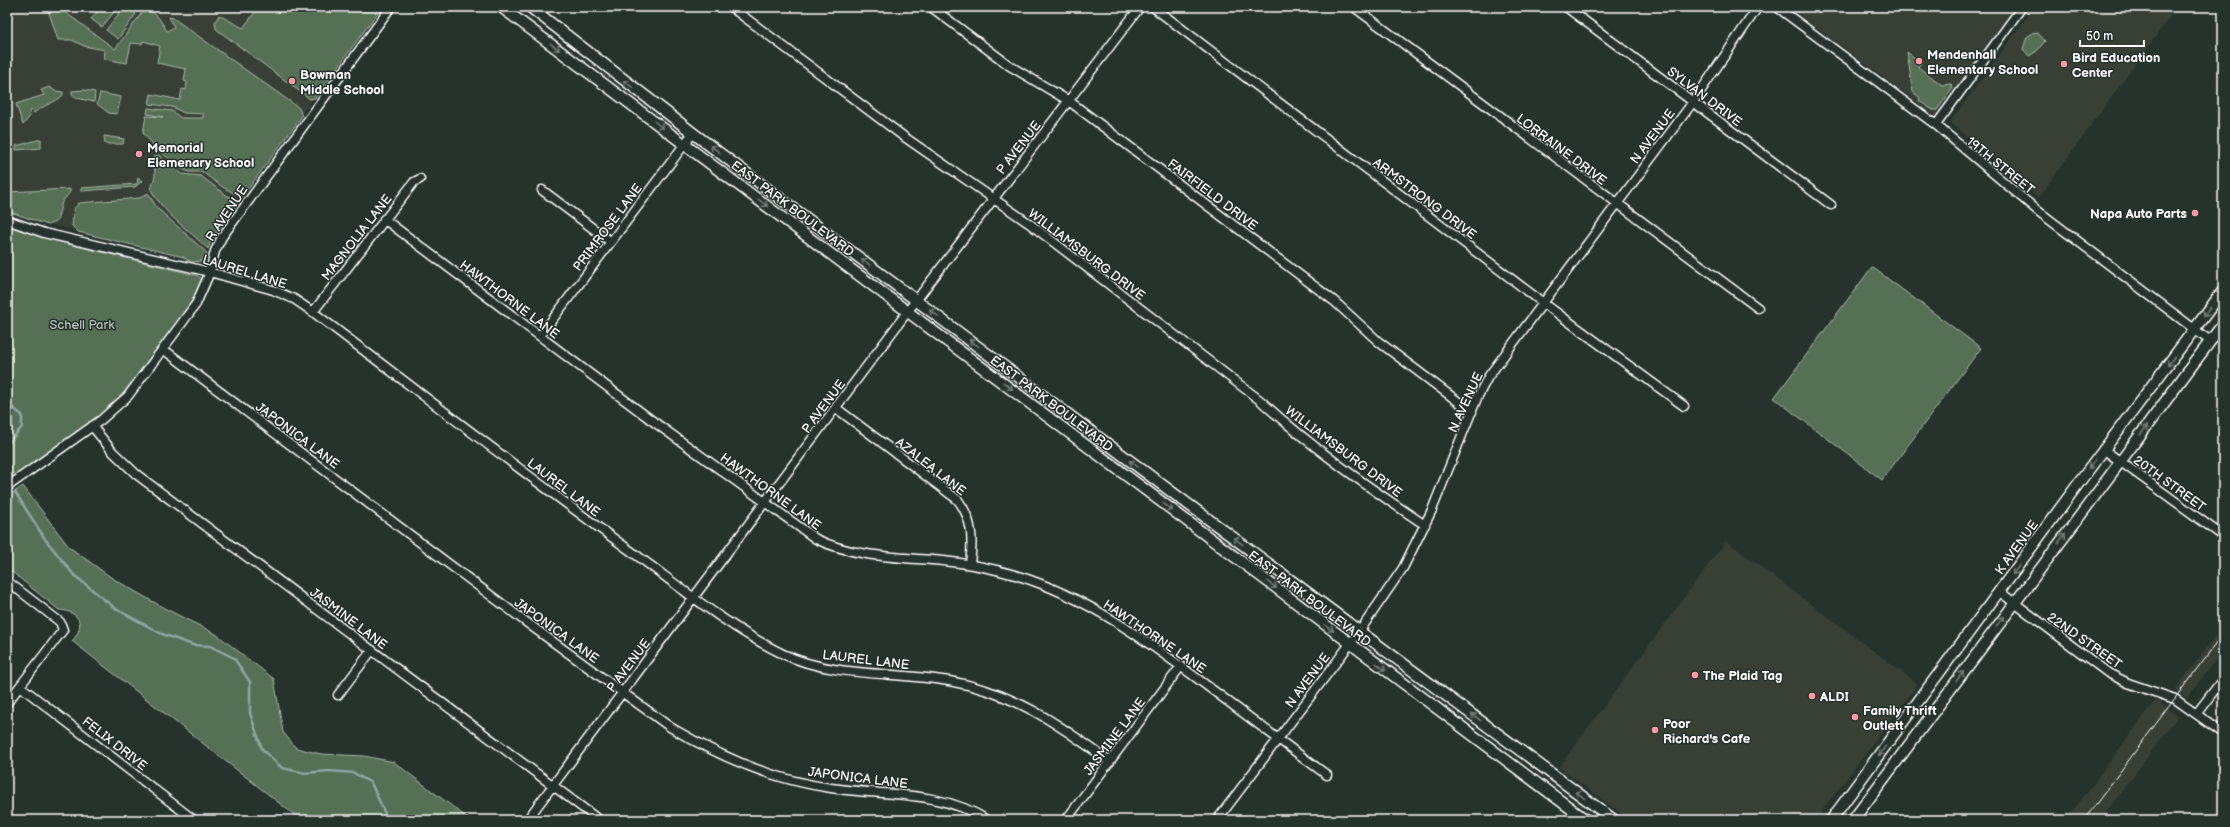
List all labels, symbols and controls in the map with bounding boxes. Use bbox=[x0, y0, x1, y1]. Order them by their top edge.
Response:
scale bar bbox=[2080, 22, 2144, 48]
text: 50 m bbox=[2086, 29, 2113, 44]
one-way arrow bbox=[549, 43, 560, 51]
place label: Mendenhall Elementary School bbox=[1927, 47, 2038, 78]
place label: Bird Education Center bbox=[2072, 50, 2160, 81]
marker: Mendenhall Elementary School bbox=[1914, 56, 1924, 66]
marker: Bird Education Center bbox=[2059, 59, 2069, 69]
street label: SYLVAN DRIVE bbox=[1664, 64, 1745, 130]
place label: Bowman Middle School bbox=[300, 67, 384, 98]
marker: Bowman Middle School bbox=[287, 76, 297, 86]
one-way arrow bbox=[623, 80, 634, 88]
street label: N AVENUE bbox=[1627, 106, 1679, 167]
street label: LORRAINE DRIVE bbox=[1513, 111, 1610, 189]
street label: P AVENUE bbox=[993, 118, 1045, 177]
one-way arrow bbox=[653, 121, 664, 129]
street label: 19TH STREET bbox=[1963, 134, 2038, 198]
place label: Memorial Elemenary School bbox=[147, 140, 254, 171]
one-way arrow bbox=[709, 145, 720, 154]
marker: Memorial Elemenary School bbox=[134, 149, 144, 159]
street label: ARMSTRONG DRIVE bbox=[1370, 155, 1480, 243]
street label: FAIRFIELD DRIVE bbox=[1164, 156, 1261, 234]
street label: EAST PARK BOULEVARD bbox=[728, 157, 857, 260]
street label: PRIMROSE LANE bbox=[570, 180, 646, 275]
street label: R AVENUE bbox=[202, 182, 252, 245]
street label: MAGNOLIA LANE bbox=[318, 191, 396, 284]
one-way arrow bbox=[758, 198, 769, 207]
street label: WILLIAMSBURG DRIVE bbox=[1025, 206, 1148, 304]
place label: Napa Auto Parts bbox=[2090, 206, 2187, 222]
marker: Napa Auto Parts bbox=[2190, 208, 2200, 218]
street label: LAUREL LANE bbox=[201, 252, 289, 292]
street label: HAWTHORNE LANE bbox=[456, 257, 563, 343]
one-way arrow bbox=[861, 258, 872, 266]
one-way arrow bbox=[2203, 306, 2212, 317]
one-way arrow bbox=[928, 308, 939, 317]
park label: Schell Park bbox=[49, 317, 115, 333]
one-way arrow bbox=[969, 339, 980, 347]
street label: EAST PARK BOULEVARD bbox=[987, 352, 1116, 455]
one-way arrow bbox=[2167, 356, 2175, 367]
street label: N AVENUE bbox=[1445, 369, 1487, 435]
street label: P AVENUE bbox=[798, 376, 849, 437]
one-way arrow bbox=[1003, 382, 1014, 390]
street label: JAPONICA LANE bbox=[252, 399, 343, 473]
street label: WILLIAMSBURG DRIVE bbox=[1282, 403, 1405, 501]
one-way arrow bbox=[2140, 425, 2148, 436]
street label: AZALEA LANE bbox=[892, 434, 969, 500]
street label: HAWTHORNE LANE bbox=[717, 450, 824, 534]
street label: 20TH STREET bbox=[2130, 452, 2209, 516]
street label: LAUREL LANE bbox=[524, 455, 603, 521]
one-way arrow bbox=[1128, 459, 1139, 468]
one-way arrow bbox=[2088, 459, 2096, 470]
one-way arrow bbox=[1162, 503, 1173, 511]
street label: K AVENUE bbox=[1992, 517, 2042, 578]
one-way arrow bbox=[2058, 533, 2066, 544]
one-way arrow bbox=[1232, 537, 1243, 546]
street label: EAST PARK BOULEVARD bbox=[1245, 547, 1374, 650]
one-way arrow bbox=[2011, 564, 2020, 575]
one-way arrow bbox=[1266, 581, 1277, 589]
street label: JASMINE LANE bbox=[306, 584, 391, 653]
street label: JAPONICA LANE bbox=[511, 595, 602, 667]
street label: HAWTHORNE LANE bbox=[1100, 596, 1209, 677]
street label: 22ND STREET bbox=[2044, 609, 2125, 673]
one-way arrow bbox=[1996, 616, 2004, 627]
one-way arrow bbox=[1324, 624, 1335, 633]
street label: P AVENUE bbox=[603, 635, 654, 696]
street label: LAUREL LANE bbox=[822, 647, 911, 673]
street label: N AVENUE bbox=[1282, 650, 1334, 711]
one-way arrow bbox=[1375, 663, 1386, 671]
place label: The Plaid Tag bbox=[1703, 668, 1782, 684]
marker: The Plaid Tag bbox=[1690, 670, 1700, 680]
one-way arrow bbox=[1956, 671, 1964, 682]
place label: ALDI bbox=[1819, 689, 1849, 705]
marker: ALDI bbox=[1807, 691, 1817, 701]
street label: JASMINE LANE bbox=[1080, 694, 1149, 779]
place label: Family Thrift Outlett bbox=[1863, 703, 1937, 734]
marker: Family Thrift Outlett bbox=[1850, 712, 1860, 722]
street label: FELIX DRIVE bbox=[79, 713, 150, 774]
one-way arrow bbox=[1470, 713, 1481, 721]
place label: Poor Richard's Cafe bbox=[1663, 716, 1751, 747]
marker: Poor Richard's Cafe bbox=[1650, 725, 1660, 735]
one-way arrow bbox=[1878, 745, 1886, 756]
street label: JAPONICA LANE bbox=[807, 764, 909, 792]
one-way arrow bbox=[1575, 790, 1586, 799]

